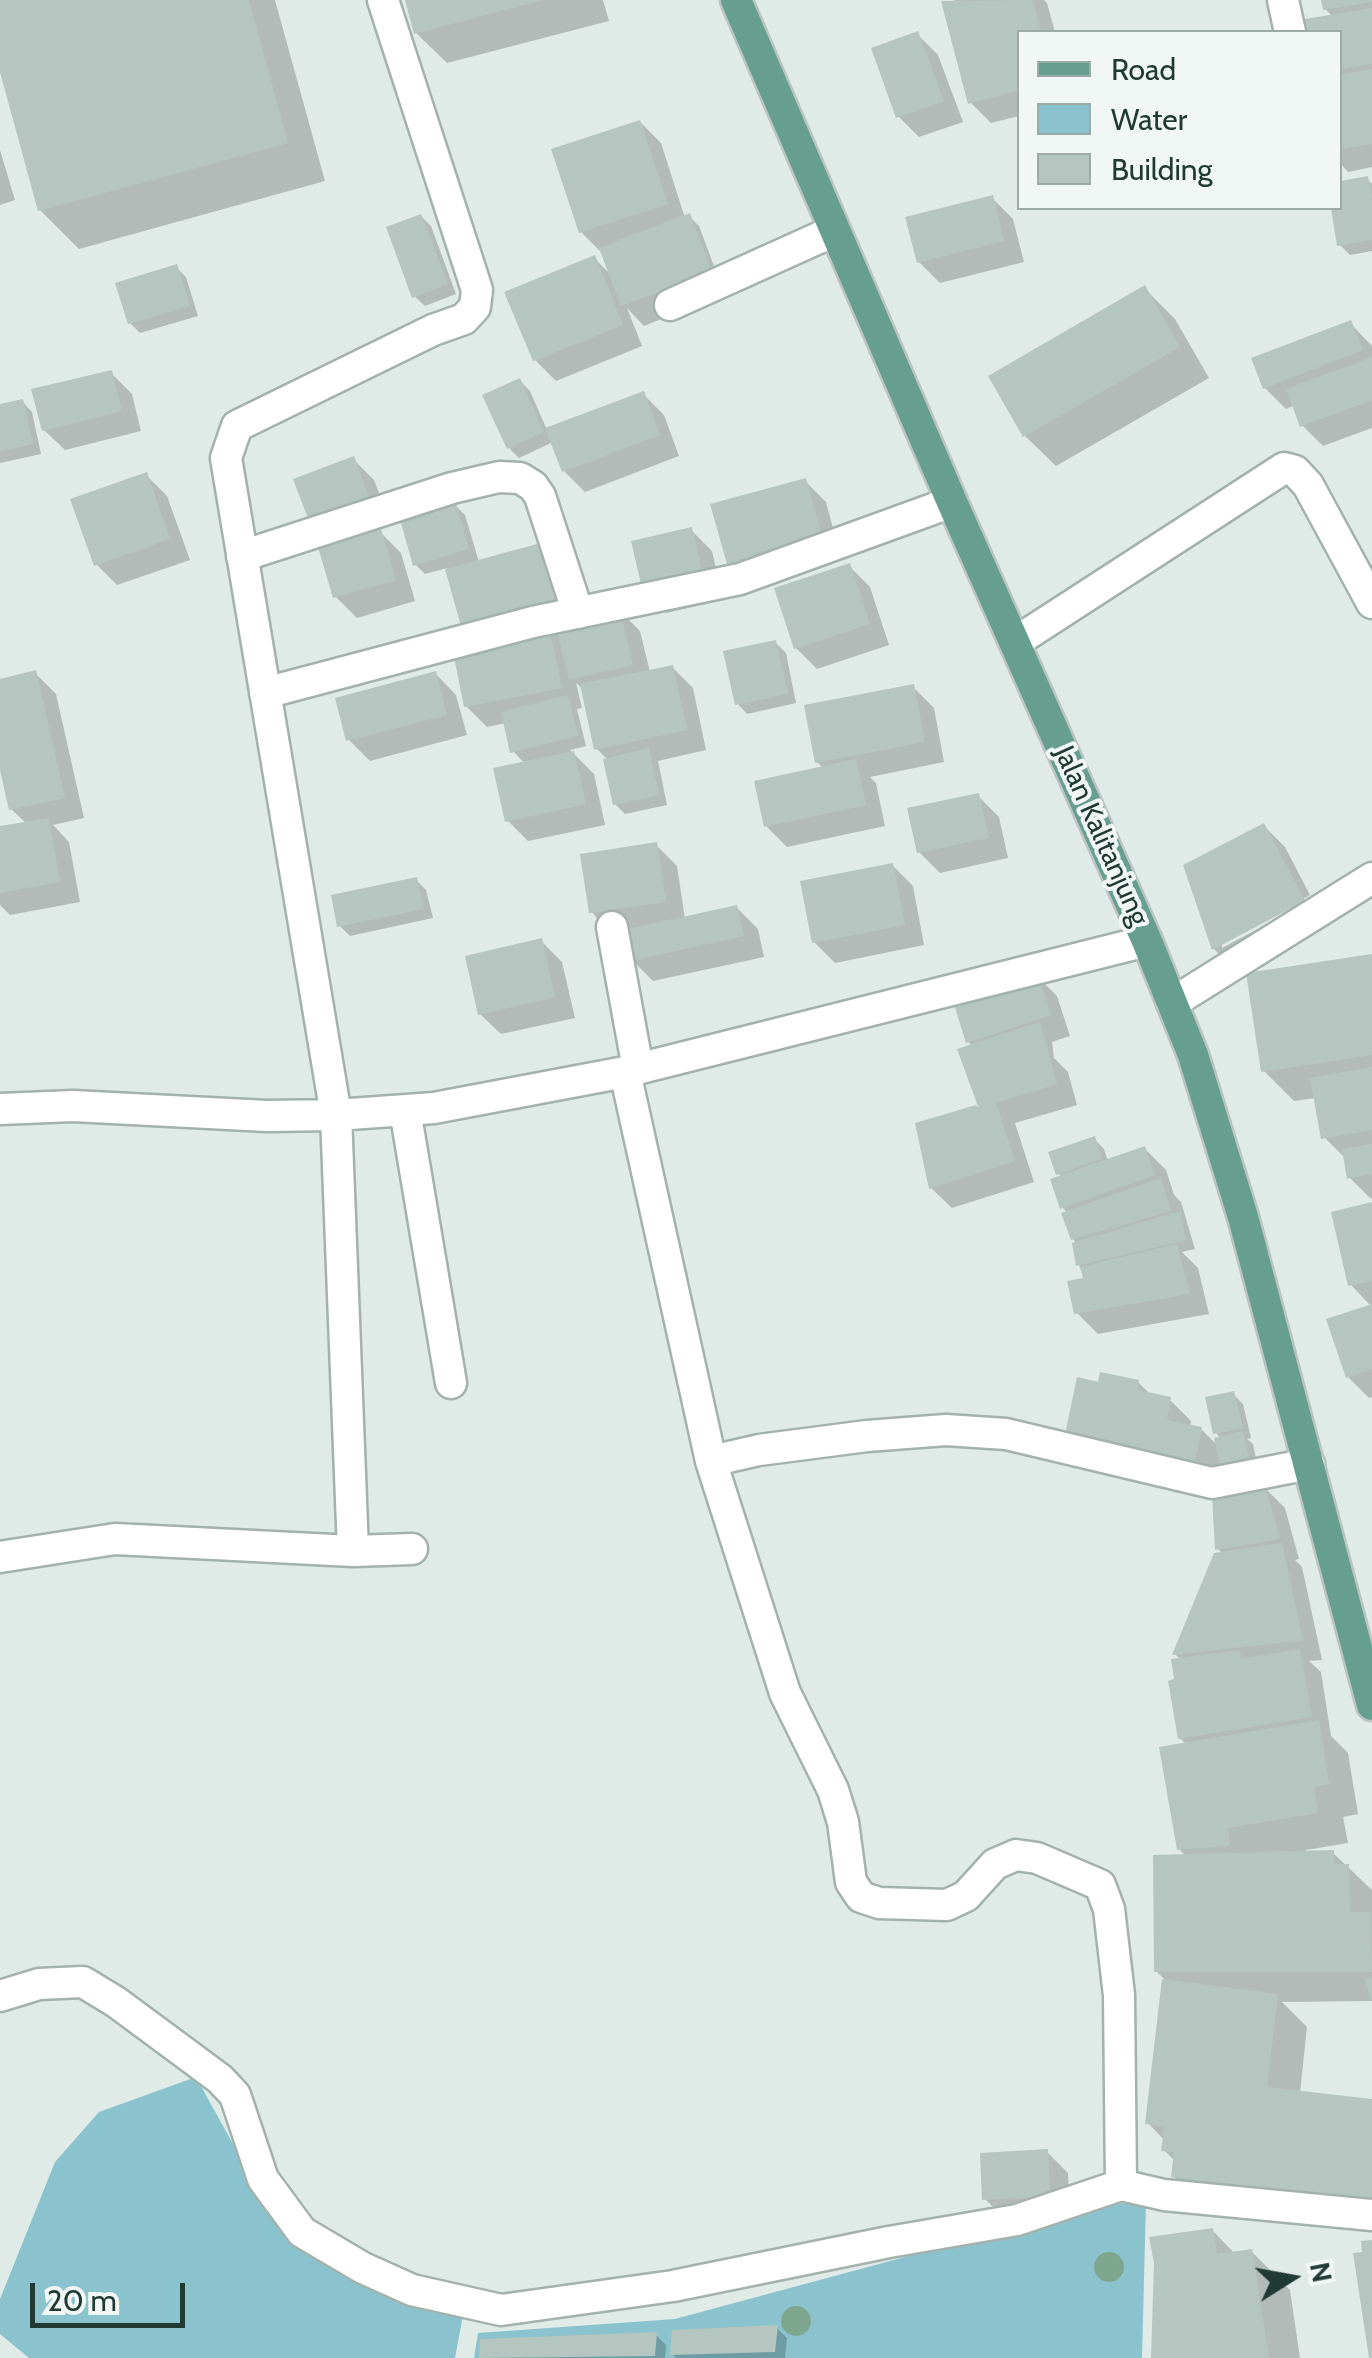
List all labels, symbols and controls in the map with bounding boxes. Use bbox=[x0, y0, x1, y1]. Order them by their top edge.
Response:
legend bbox=[1017, 30, 1342, 210]
text: Road bbox=[1111, 51, 1176, 88]
text: Water bbox=[1111, 101, 1187, 138]
text: Building bbox=[1111, 151, 1213, 188]
street label: Jalan Kalitanjung bbox=[1046, 741, 1156, 931]
north arrow bbox=[1242, 2228, 1342, 2328]
text: N bbox=[1303, 2259, 1340, 2285]
scale bar bbox=[35, 2263, 190, 2325]
text: 20 m bbox=[47, 2282, 117, 2319]

